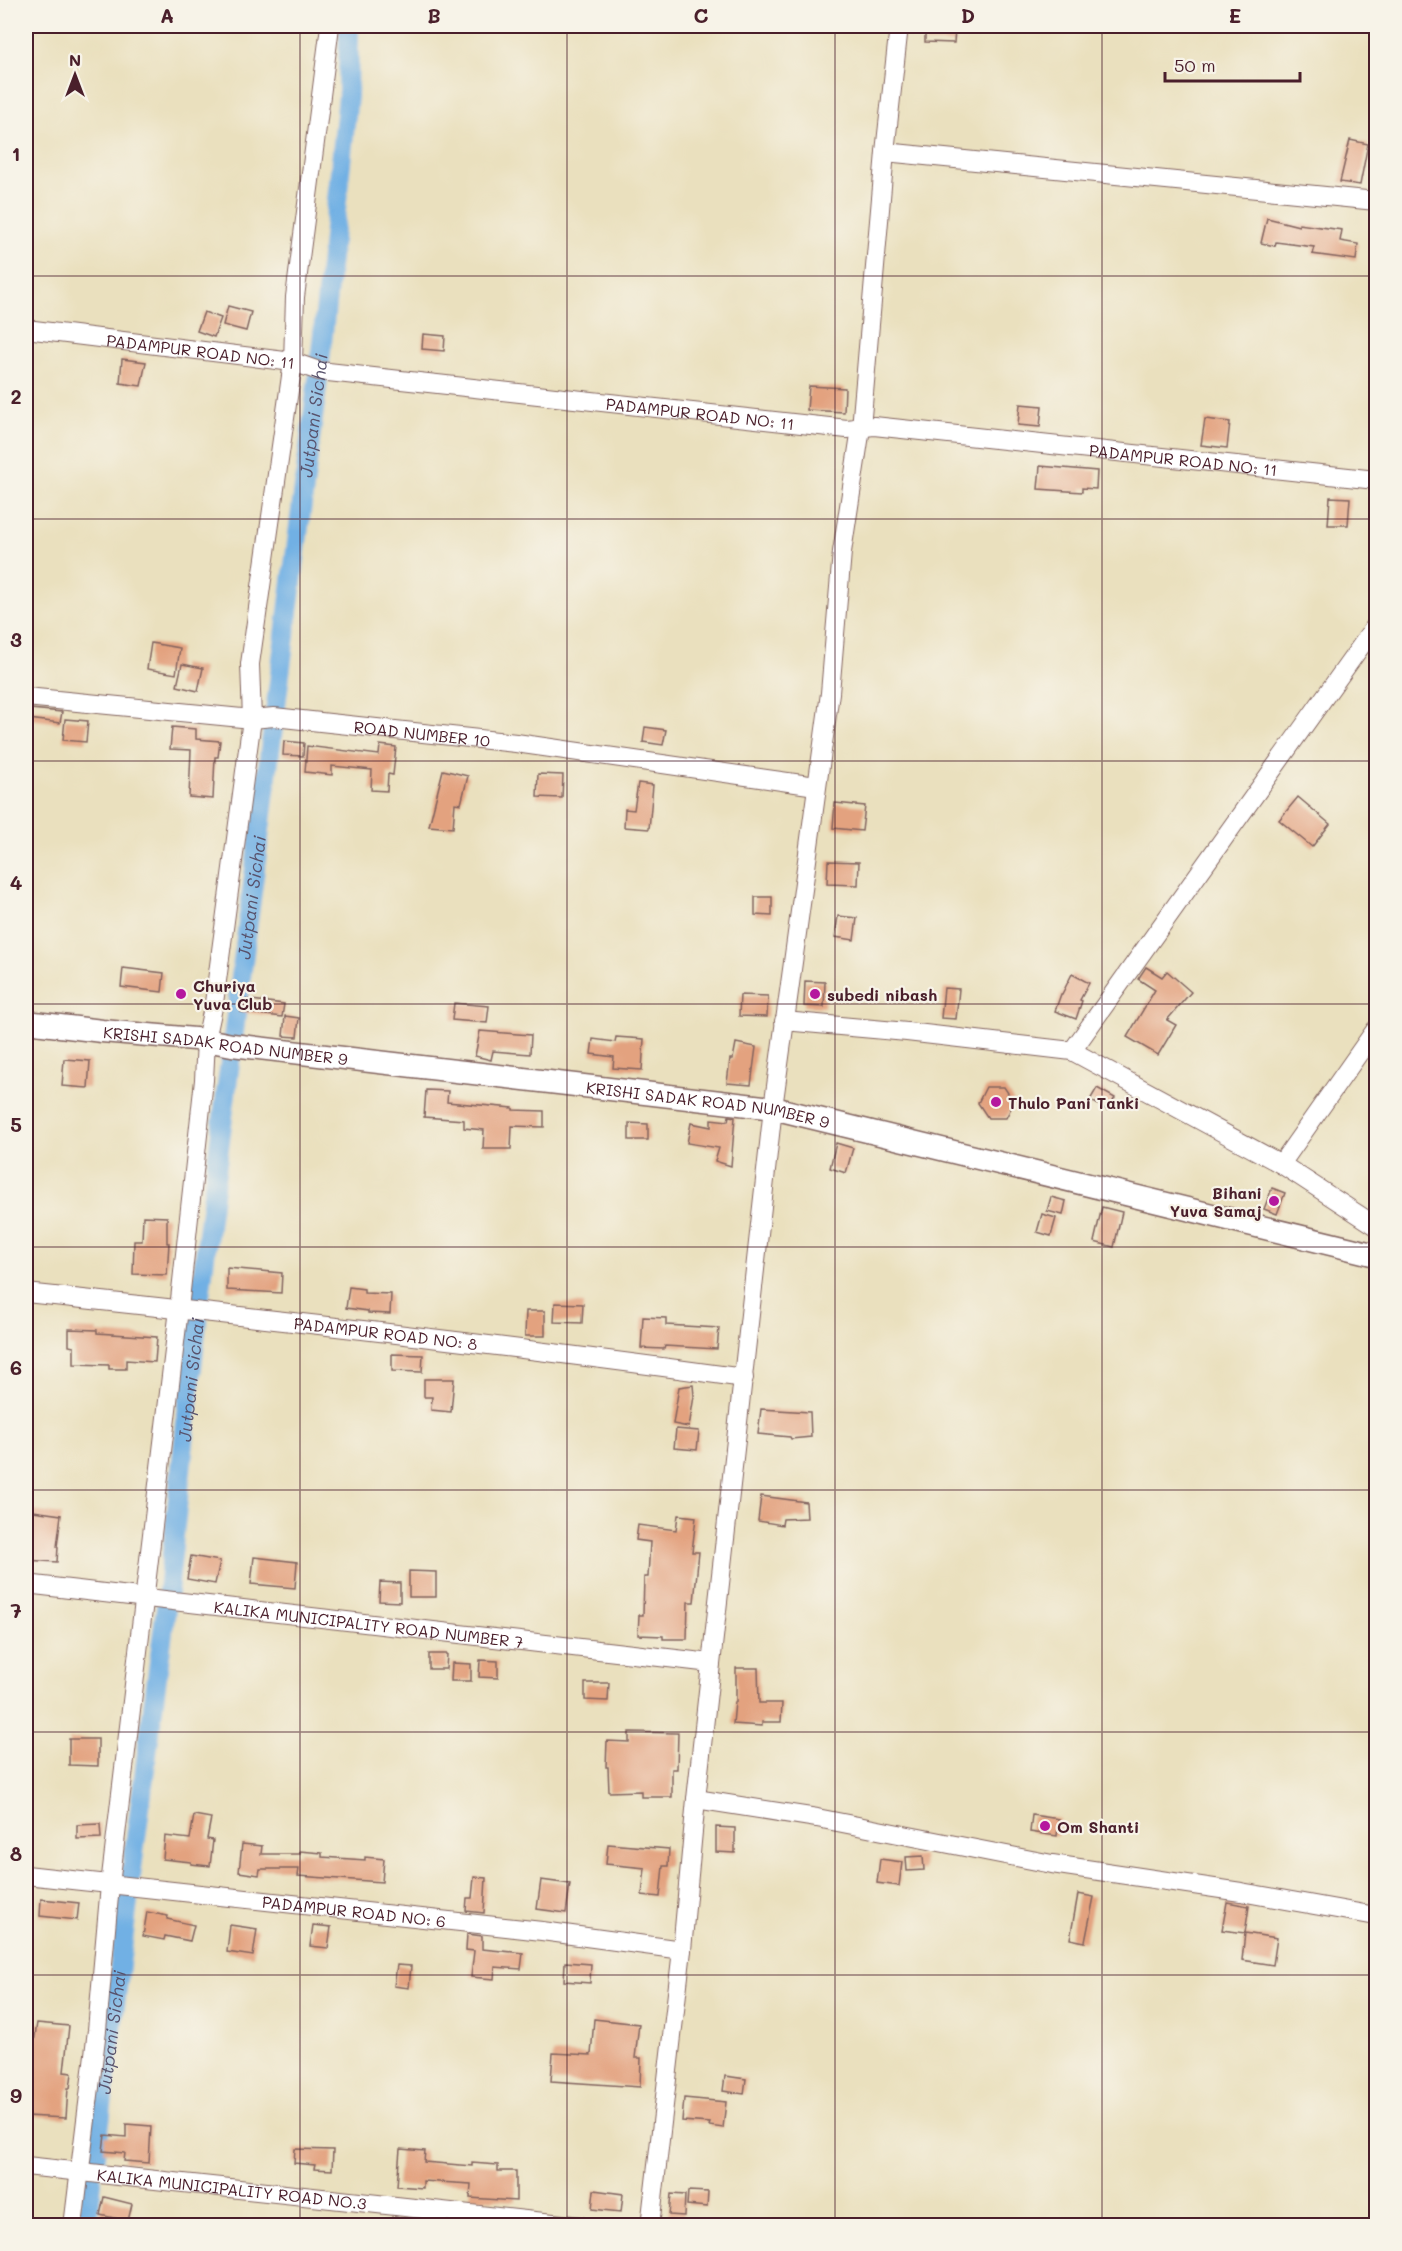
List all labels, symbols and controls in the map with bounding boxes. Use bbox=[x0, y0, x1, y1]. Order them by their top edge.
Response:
text: A bbox=[160, 2, 174, 28]
text: B bbox=[427, 2, 441, 28]
text: C bbox=[694, 2, 709, 28]
text: D bbox=[961, 2, 975, 28]
text: E bbox=[1229, 2, 1241, 28]
north arrow bbox=[45, 45, 105, 105]
scale bar bbox=[1165, 45, 1300, 83]
text: N bbox=[69, 49, 81, 70]
text: 50 m bbox=[1174, 53, 1216, 77]
text: 1 bbox=[12, 140, 20, 166]
street label: PADAMPUR ROAD NO: 11 bbox=[105, 329, 296, 373]
water label: Jutpani Sichai bbox=[293, 352, 333, 479]
text: 2 bbox=[10, 383, 22, 409]
street label: PADAMPUR ROAD NO: 11 bbox=[605, 392, 795, 434]
street label: PADAMPUR ROAD NO: 11 bbox=[1088, 439, 1279, 480]
text: 3 bbox=[10, 626, 22, 652]
street label: ROAD NUMBER 10 bbox=[353, 715, 491, 751]
water label: Jutpani Sichai bbox=[231, 834, 271, 961]
text: 4 bbox=[10, 869, 23, 895]
place label: Churiya Yuva Club bbox=[193, 975, 272, 1014]
place label: subedi nibash bbox=[827, 984, 937, 1005]
marker: Churiya Yuva Club bbox=[174, 987, 188, 1001]
marker: subedi nibash bbox=[808, 987, 822, 1001]
street label: KRISHI SADAK ROAD NUMBER 9 bbox=[103, 1021, 349, 1069]
street label: KRISHI SADAK ROAD NUMBER 9 bbox=[585, 1076, 832, 1132]
place label: Thulo Pani Tanki bbox=[1008, 1092, 1139, 1113]
marker: Thulo Pani Tanki bbox=[989, 1095, 1003, 1109]
text: 5 bbox=[10, 1111, 22, 1137]
place label: Bihani Yuva Samaj bbox=[1170, 1182, 1262, 1221]
marker: Bihani Yuva Samaj bbox=[1267, 1194, 1281, 1208]
street label: PADAMPUR ROAD NO: 8 bbox=[293, 1312, 479, 1354]
water label: Jutpani Sichai bbox=[172, 1316, 209, 1443]
text: 6 bbox=[10, 1354, 22, 1380]
street label: KALIKA MUNICIPALITY ROAD NUMBER 7 bbox=[213, 1595, 525, 1652]
text: 7 bbox=[10, 1597, 22, 1623]
place label: Om Shanti bbox=[1057, 1816, 1139, 1837]
marker: Om Shanti bbox=[1038, 1819, 1052, 1833]
text: 8 bbox=[10, 1840, 22, 1866]
street label: PADAMPUR ROAD NO: 6 bbox=[261, 1890, 447, 1931]
water label: Jutpani Sichai bbox=[92, 1968, 131, 2095]
text: 9 bbox=[10, 2082, 22, 2108]
street label: KALIKA MUNICIPALITY ROAD NO.3 bbox=[96, 2163, 368, 2213]

